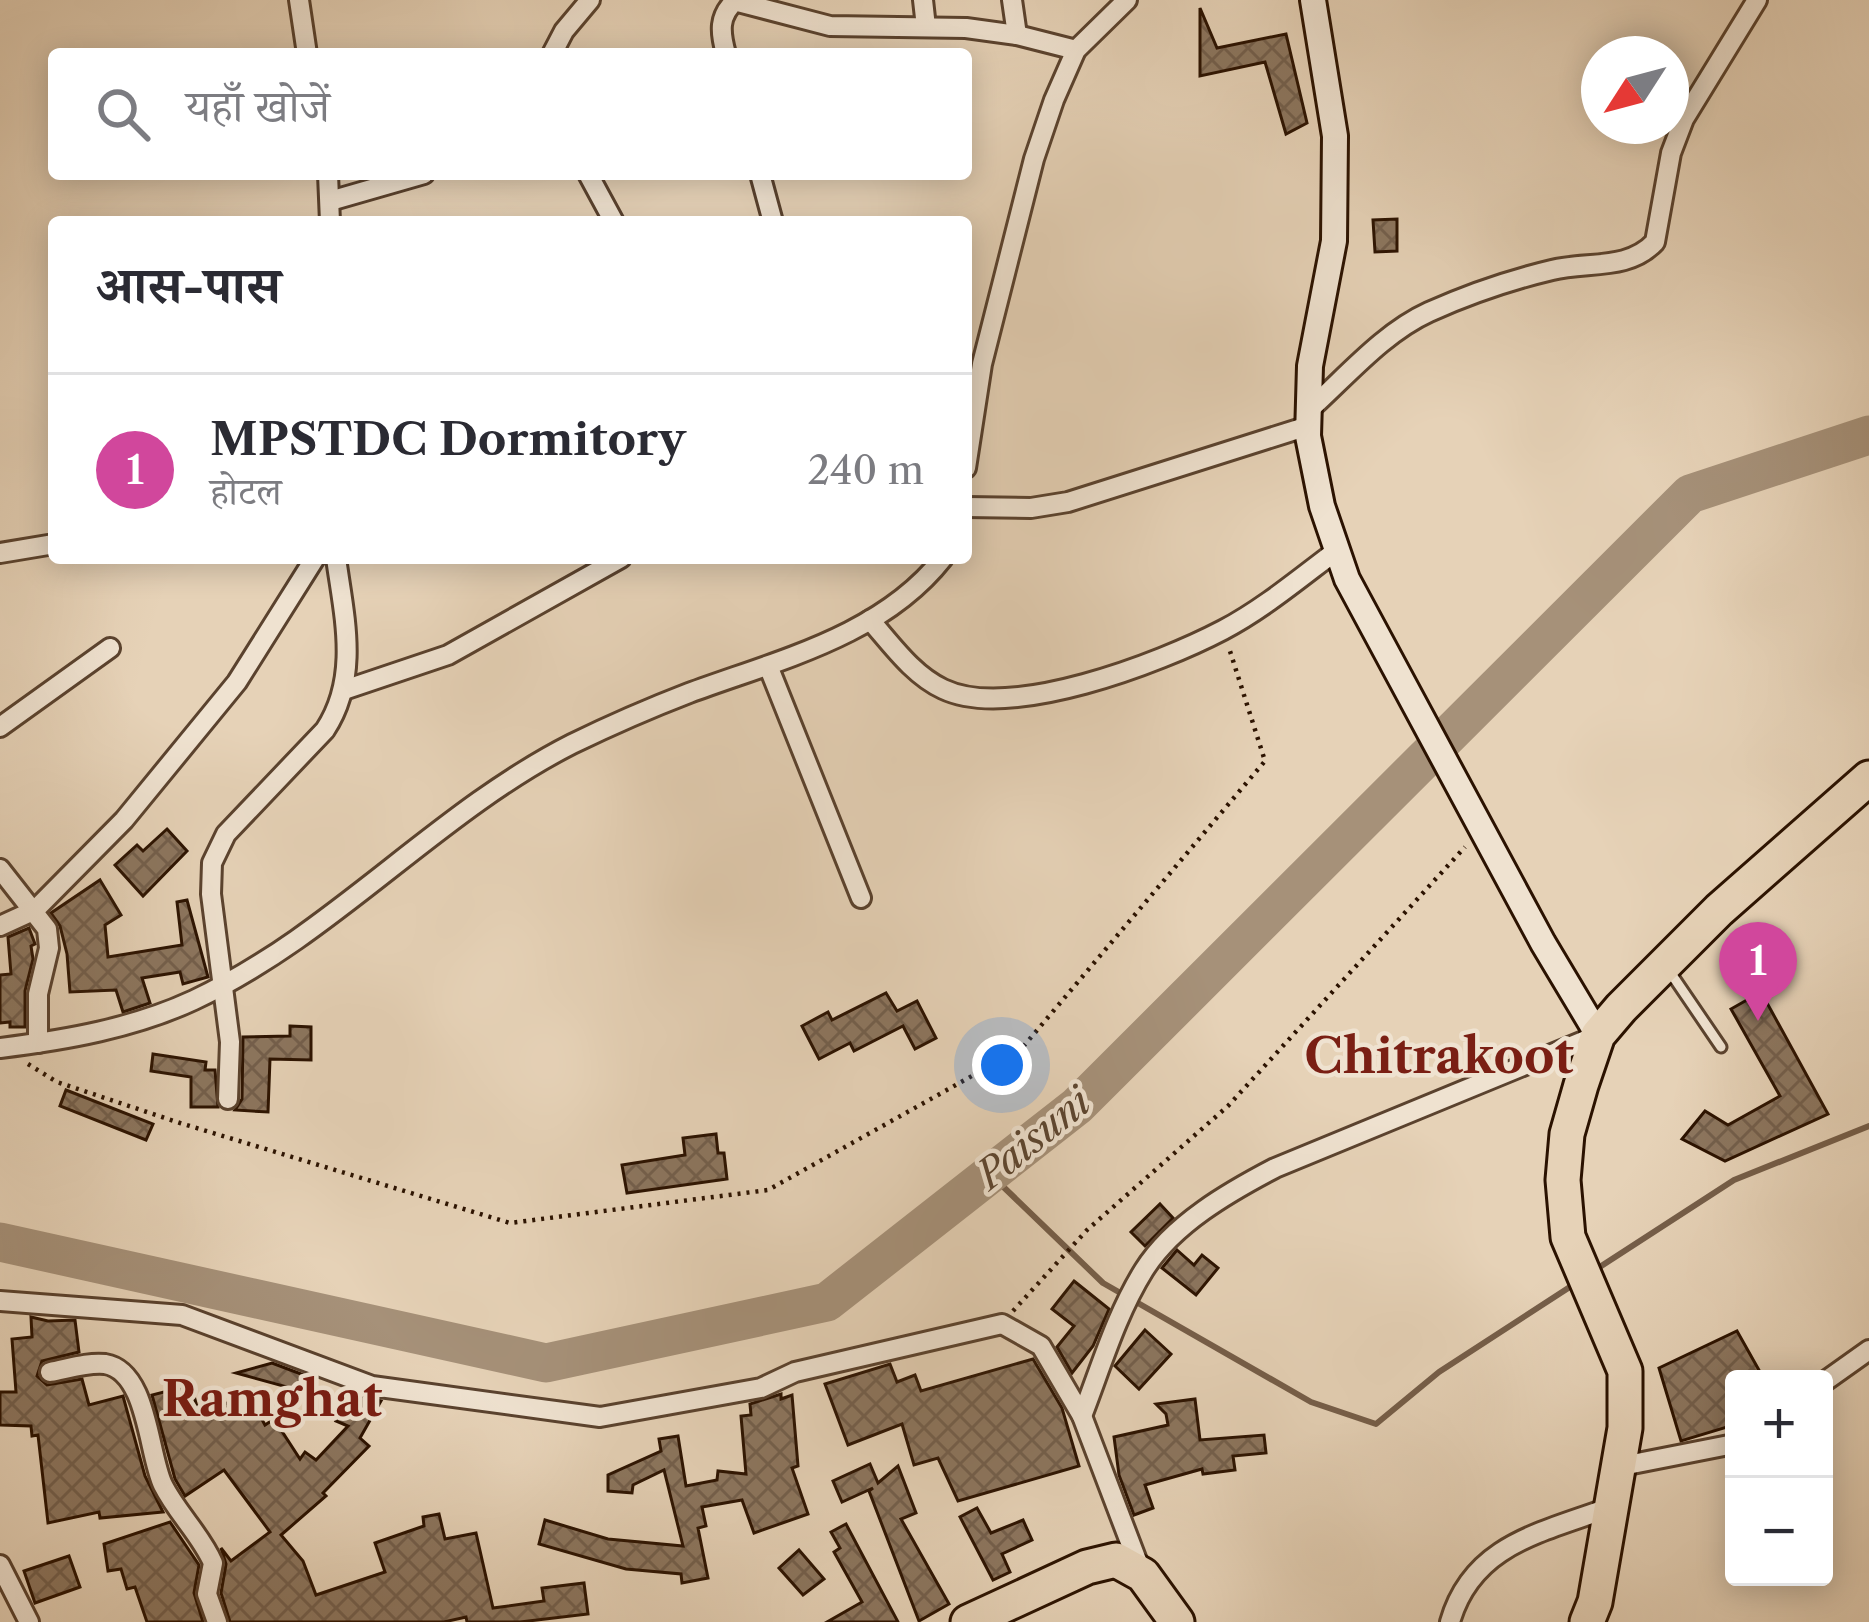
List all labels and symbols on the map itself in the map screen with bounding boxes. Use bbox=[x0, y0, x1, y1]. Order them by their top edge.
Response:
north arrow bbox=[1581, 36, 1689, 144]
pin: 1 bbox=[1719, 922, 1797, 1021]
district label: Chitrakoot bbox=[1304, 1026, 1574, 1085]
your location bbox=[972, 1035, 1032, 1095]
water label: Paisuni bbox=[964, 1076, 1102, 1200]
district label: Ramghat bbox=[162, 1369, 383, 1428]

